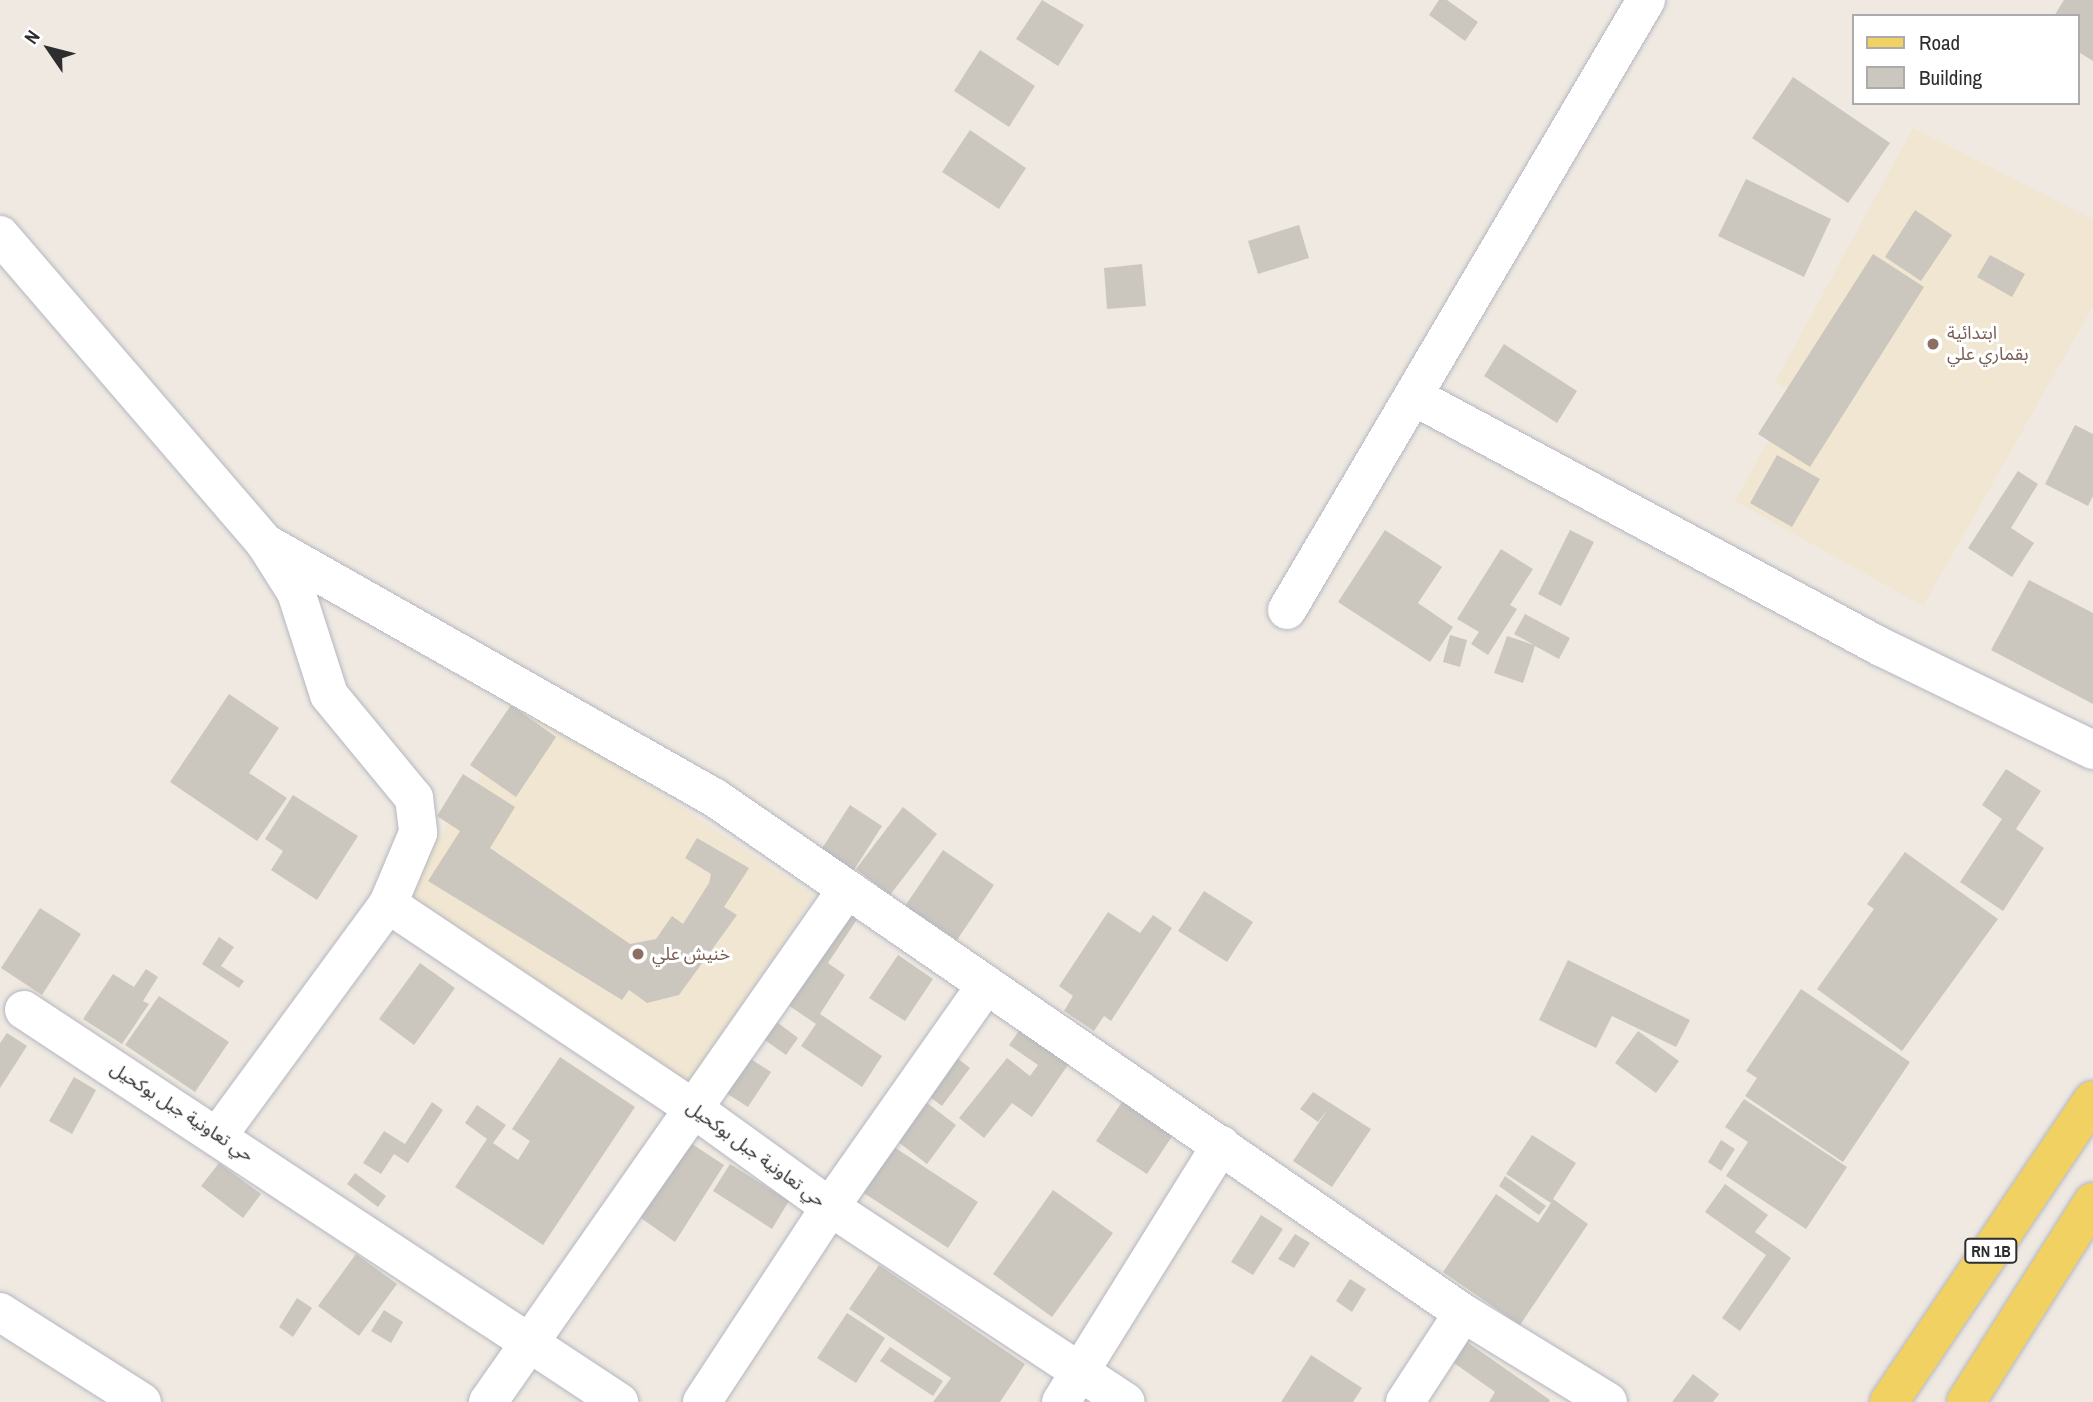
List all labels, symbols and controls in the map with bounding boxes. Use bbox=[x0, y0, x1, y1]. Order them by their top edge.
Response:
north arrow bbox=[14, 14, 84, 84]
legend bbox=[1852, 14, 2079, 105]
text: N bbox=[18, 25, 46, 49]
text: Road bbox=[1919, 28, 1960, 57]
text: Building bbox=[1919, 63, 1982, 92]
place label: ابتدائية بقماري علي bbox=[1947, 323, 2028, 366]
marker: ابتدائية بقماري علي bbox=[1925, 336, 1941, 352]
place label: خنيش علي bbox=[652, 943, 730, 965]
marker: خنيش علي bbox=[630, 946, 646, 962]
street label: حي تعاونية جبل بوكحيل bbox=[106, 1058, 258, 1166]
street label: حي تعاونية جبل بوكحيل bbox=[682, 1096, 830, 1212]
road number: RN 1B bbox=[1963, 1238, 2019, 1264]

